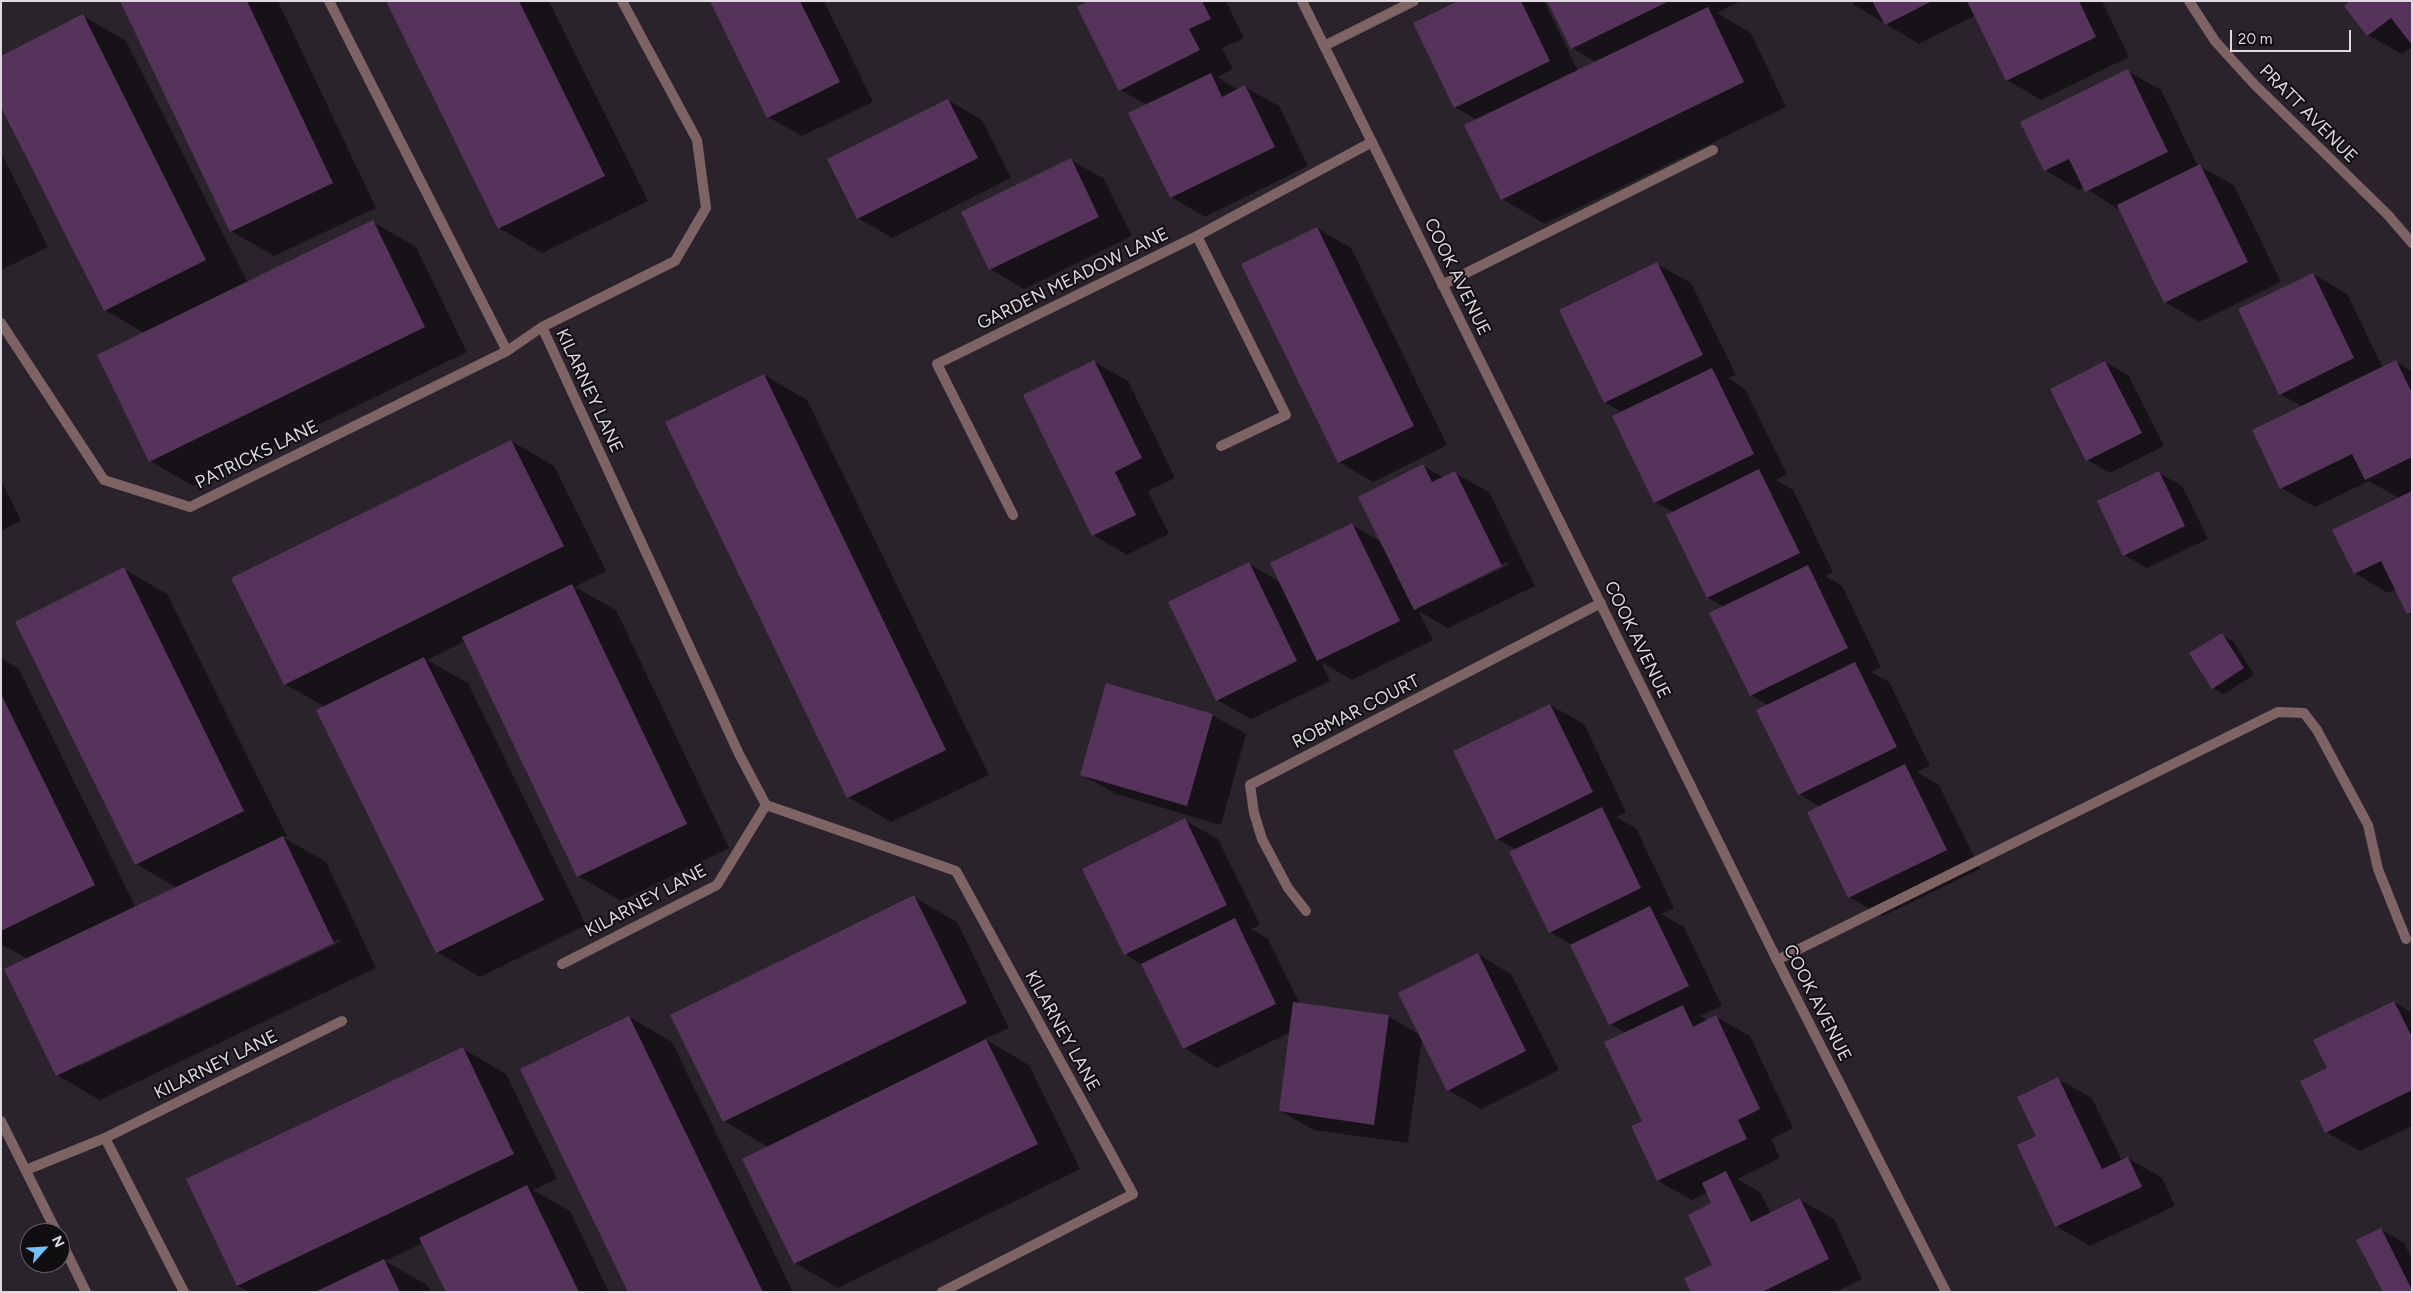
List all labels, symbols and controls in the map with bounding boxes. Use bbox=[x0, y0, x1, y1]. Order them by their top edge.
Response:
scale bar bbox=[2233, 20, 2354, 52]
text: 20 m bbox=[2238, 30, 2272, 48]
street label: PRATT AVENUE bbox=[2254, 60, 2362, 168]
street label: COOK AVENUE bbox=[1419, 215, 1495, 339]
street label: GARDEN MEADOW LANE bbox=[974, 223, 1172, 335]
street label: KILARNEY LANE bbox=[551, 325, 627, 457]
street label: PATRICKS LANE bbox=[192, 416, 322, 494]
street label: COOK AVENUE bbox=[1599, 578, 1675, 702]
street label: ROBMAR COURT bbox=[1289, 671, 1423, 753]
street label: KILARNEY LANE bbox=[581, 860, 711, 942]
street label: COOK AVENUE bbox=[1778, 941, 1856, 1065]
street label: KILARNEY LANE bbox=[1020, 967, 1104, 1095]
street label: KILARNEY LANE bbox=[151, 1026, 281, 1104]
north arrow bbox=[20, 1223, 70, 1273]
text: N bbox=[48, 1233, 68, 1250]

